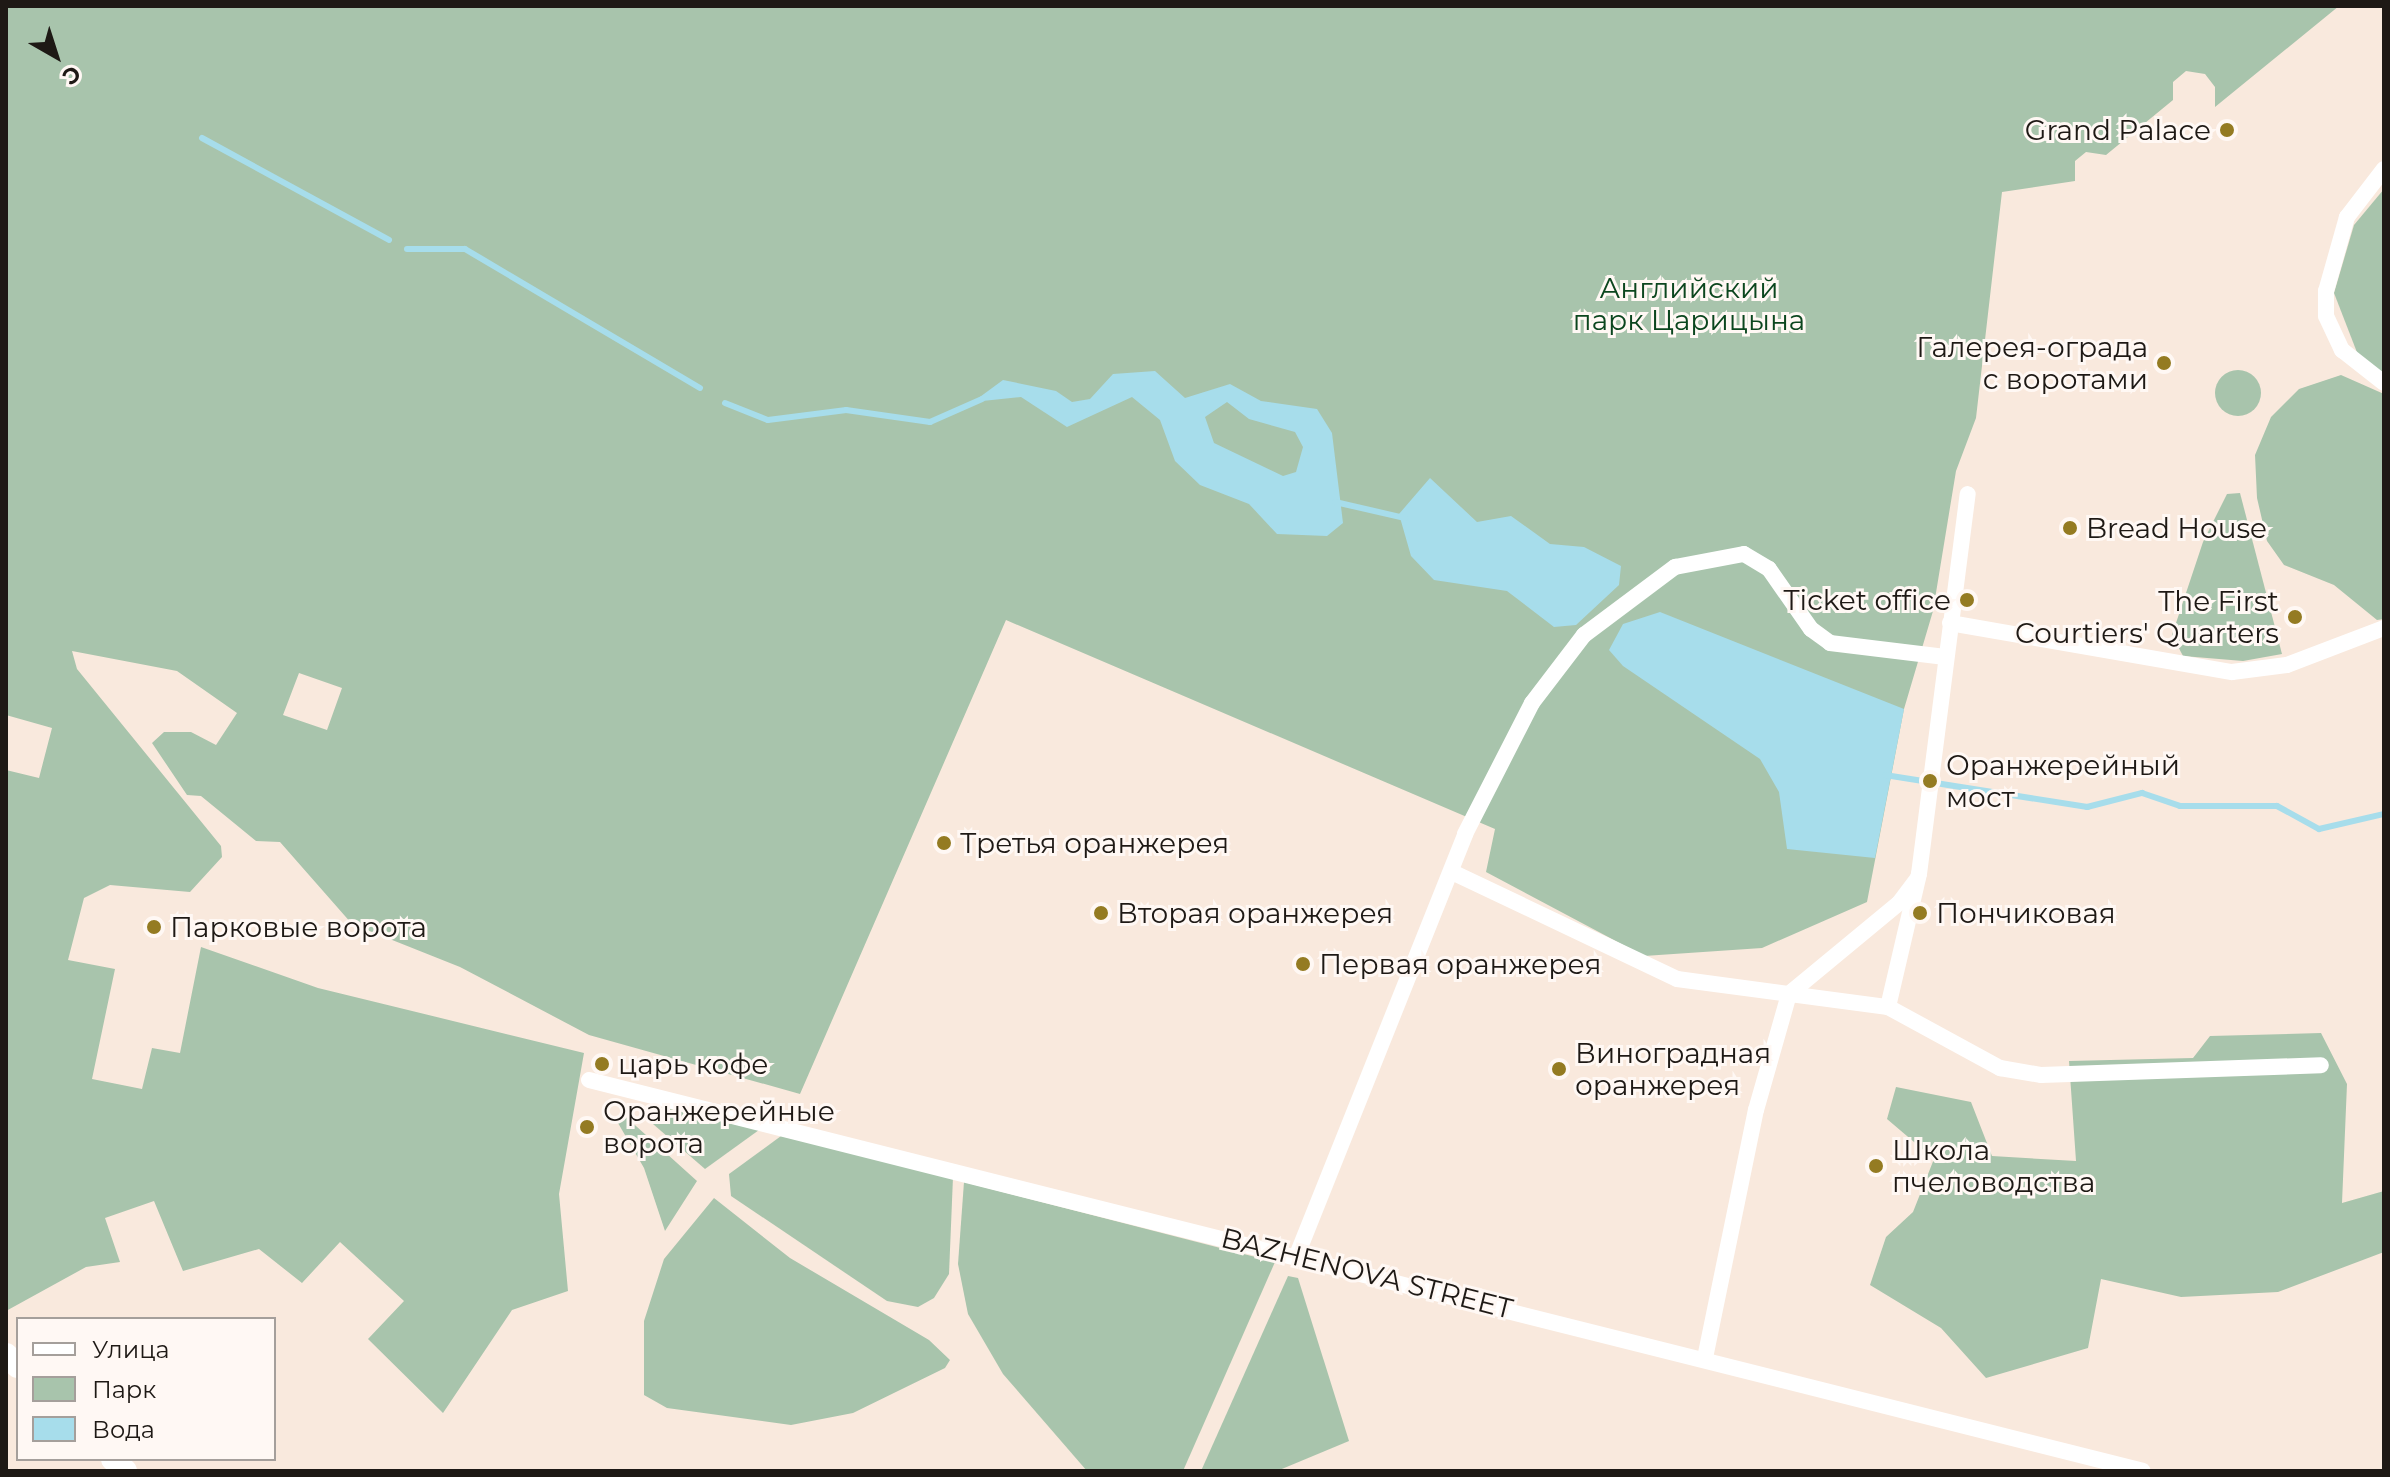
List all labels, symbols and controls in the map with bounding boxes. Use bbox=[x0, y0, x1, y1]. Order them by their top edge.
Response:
north arrow bbox=[16, 16, 96, 96]
text: С bbox=[57, 60, 86, 91]
place label: Grand Palace bbox=[2025, 113, 2211, 147]
marker: Grand Palace bbox=[2218, 121, 2236, 139]
park label: Английский парк Царицына bbox=[1573, 271, 1805, 337]
place label: Галерея-ограда с воротами bbox=[1916, 330, 2148, 396]
marker: Галерея-ограда с воротами bbox=[2155, 354, 2173, 372]
place label: Bread House bbox=[2086, 511, 2267, 545]
marker: Bread House bbox=[2061, 519, 2079, 537]
place label: Ticket office bbox=[1784, 583, 1951, 617]
place label: The First Courtiers' Quarters bbox=[2015, 584, 2279, 650]
marker: Ticket office bbox=[1958, 591, 1976, 609]
marker: The First Courtiers' Quarters bbox=[2286, 608, 2304, 626]
place label: Оранжерейный мост bbox=[1946, 748, 2180, 814]
marker: Оранжерейный мост bbox=[1921, 772, 1939, 790]
place label: Третья оранжерея bbox=[960, 826, 1229, 860]
marker: Третья оранжерея bbox=[935, 834, 953, 852]
place label: Вторая оранжерея bbox=[1117, 896, 1393, 930]
place label: Пончиковая bbox=[1936, 896, 2116, 930]
marker: Вторая оранжерея bbox=[1092, 904, 1110, 922]
marker: Пончиковая bbox=[1911, 904, 1929, 922]
place label: Парковые ворота bbox=[170, 910, 427, 944]
marker: Парковые ворота bbox=[145, 918, 163, 936]
place label: Первая оранжерея bbox=[1319, 947, 1601, 981]
marker: Первая оранжерея bbox=[1294, 955, 1312, 973]
place label: Виноградная оранжерея bbox=[1575, 1036, 1771, 1102]
place label: царь кофе bbox=[618, 1047, 769, 1081]
marker: царь кофе bbox=[593, 1055, 611, 1073]
marker: Виноградная оранжерея bbox=[1550, 1060, 1568, 1078]
place label: Оранжерейные ворота bbox=[603, 1094, 835, 1160]
marker: Оранжерейные ворота bbox=[578, 1118, 596, 1136]
place label: Школа пчеловодства bbox=[1892, 1133, 2095, 1199]
marker: Школа пчеловодства bbox=[1867, 1157, 1885, 1175]
street label: BAZHENOVA STREET bbox=[1218, 1221, 1516, 1325]
legend bbox=[16, 1317, 276, 1461]
text: Улица bbox=[92, 1335, 170, 1364]
text: Парк bbox=[92, 1375, 156, 1404]
text: Вода bbox=[92, 1415, 155, 1444]

